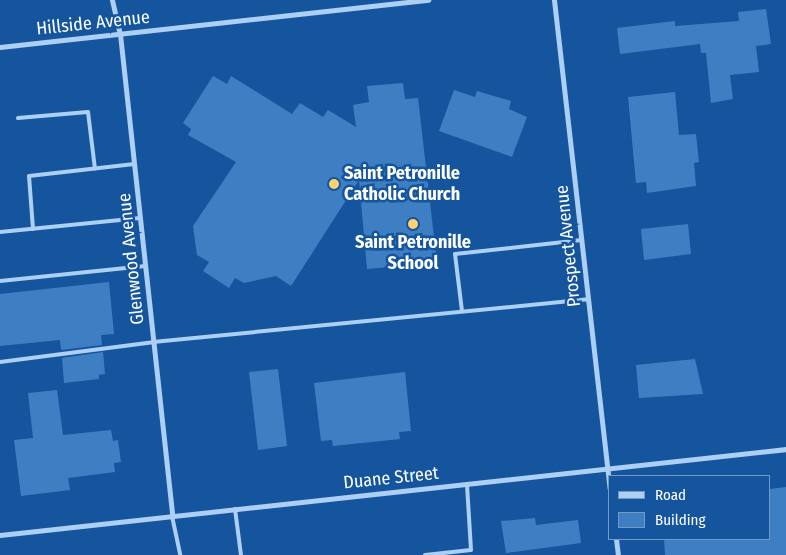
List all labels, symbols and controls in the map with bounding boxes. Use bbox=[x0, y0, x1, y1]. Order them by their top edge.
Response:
street label: Hillside Avenue bbox=[35, 6, 151, 40]
place label: Saint Petronille Catholic Church bbox=[344, 163, 460, 205]
marker: Saint Petronille Catholic Church bbox=[328, 178, 340, 190]
street label: Prospect Avenue bbox=[551, 184, 585, 308]
street label: Glenwood Avenue bbox=[113, 192, 149, 326]
marker: Saint Petronille School bbox=[407, 218, 419, 230]
place label: Saint Petronille School bbox=[355, 232, 471, 274]
street label: Duane Street bbox=[342, 462, 440, 494]
legend bbox=[608, 475, 771, 540]
text: Road bbox=[655, 486, 686, 504]
text: Building bbox=[655, 511, 706, 529]

